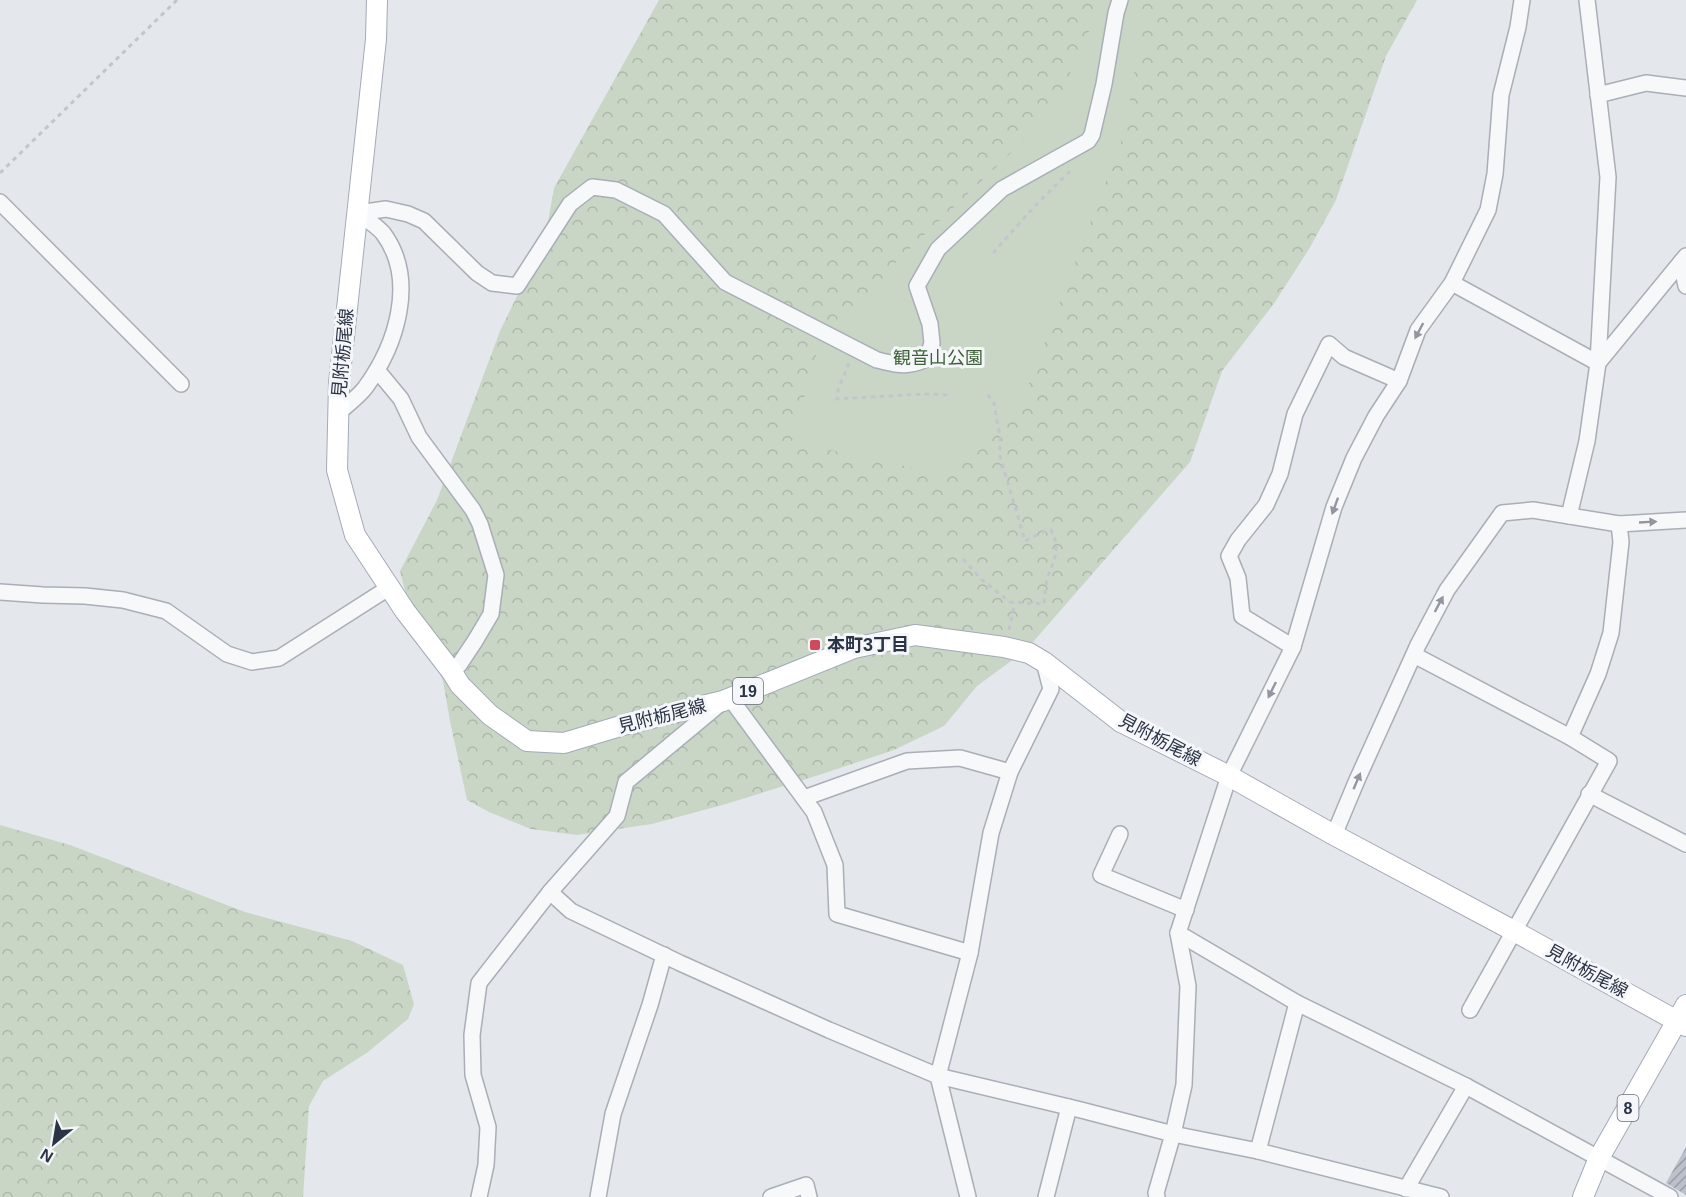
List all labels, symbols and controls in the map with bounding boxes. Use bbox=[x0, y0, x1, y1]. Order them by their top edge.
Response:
street label: 見附栃尾線 bbox=[329, 307, 357, 399]
one-way arrow bbox=[1414, 323, 1424, 340]
park label: 観音山公園 bbox=[893, 348, 983, 368]
one-way arrow bbox=[1329, 497, 1339, 515]
one-way arrow bbox=[1639, 518, 1658, 527]
one-way arrow bbox=[1435, 596, 1444, 613]
place label: 本町3丁目 bbox=[827, 635, 909, 655]
marker: 本町3丁目 bbox=[808, 638, 822, 652]
road number: 19 bbox=[733, 678, 763, 704]
one-way arrow bbox=[1267, 681, 1277, 698]
street label: 見附栃尾線 bbox=[616, 695, 708, 737]
street label: 見附栃尾線 bbox=[1116, 710, 1204, 770]
one-way arrow bbox=[1352, 772, 1361, 789]
street label: 見附栃尾線 bbox=[1543, 940, 1631, 1002]
road number: 8 bbox=[1618, 1095, 1638, 1121]
north arrow bbox=[24, 1113, 84, 1173]
text: N bbox=[37, 1145, 56, 1166]

